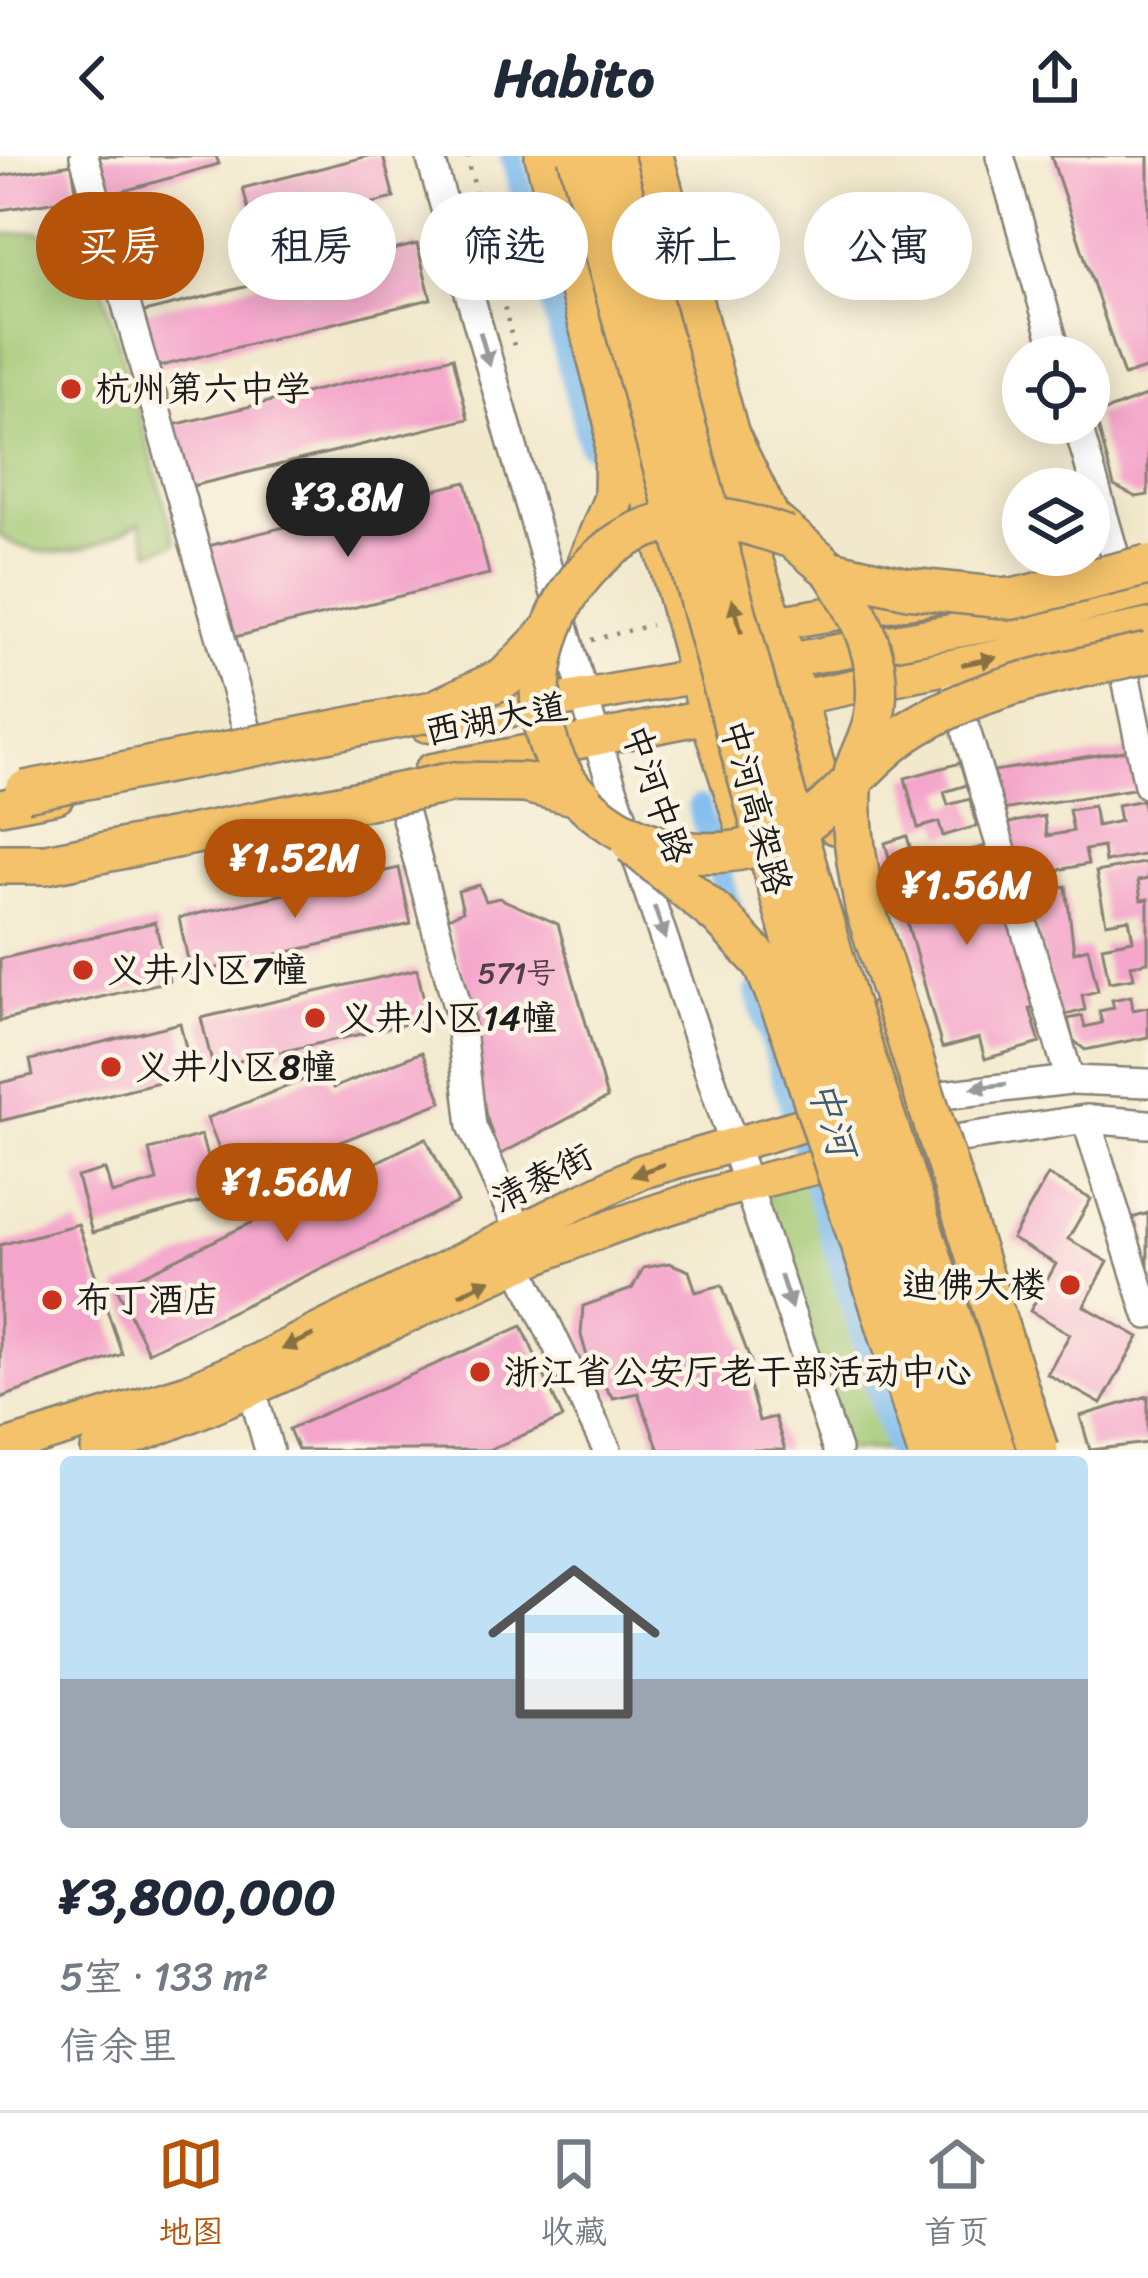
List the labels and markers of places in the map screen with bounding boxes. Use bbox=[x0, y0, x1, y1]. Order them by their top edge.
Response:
place label: 杭州第六中学 bbox=[95, 357, 311, 421]
marker: 杭州第六中学 bbox=[58, 376, 84, 402]
pin: ¥3.8M bbox=[264, 458, 432, 560]
pin: ¥1.52M bbox=[197, 819, 393, 921]
pin: ¥1.56M bbox=[869, 846, 1065, 948]
place label: 义井小区7幢 bbox=[107, 938, 308, 1002]
marker: 义井小区7幢 bbox=[70, 957, 96, 983]
place label: 义井小区14幢 bbox=[339, 986, 557, 1050]
marker: 义井小区14幢 bbox=[302, 1005, 328, 1031]
place label: 义井小区8幢 bbox=[135, 1035, 337, 1099]
marker: 义井小区8幢 bbox=[98, 1054, 124, 1080]
pin: ¥1.56M bbox=[189, 1143, 385, 1245]
place label: 迪佛大楼 bbox=[902, 1253, 1046, 1317]
place label: 布丁酒店 bbox=[76, 1268, 220, 1332]
marker: 迪佛大楼 bbox=[1057, 1272, 1083, 1298]
marker: 布丁酒店 bbox=[39, 1287, 65, 1313]
place label: 浙江省公安厅老干部活动中心 bbox=[504, 1340, 972, 1404]
marker: 浙江省公安厅老干部活动中心 bbox=[467, 1359, 493, 1385]

